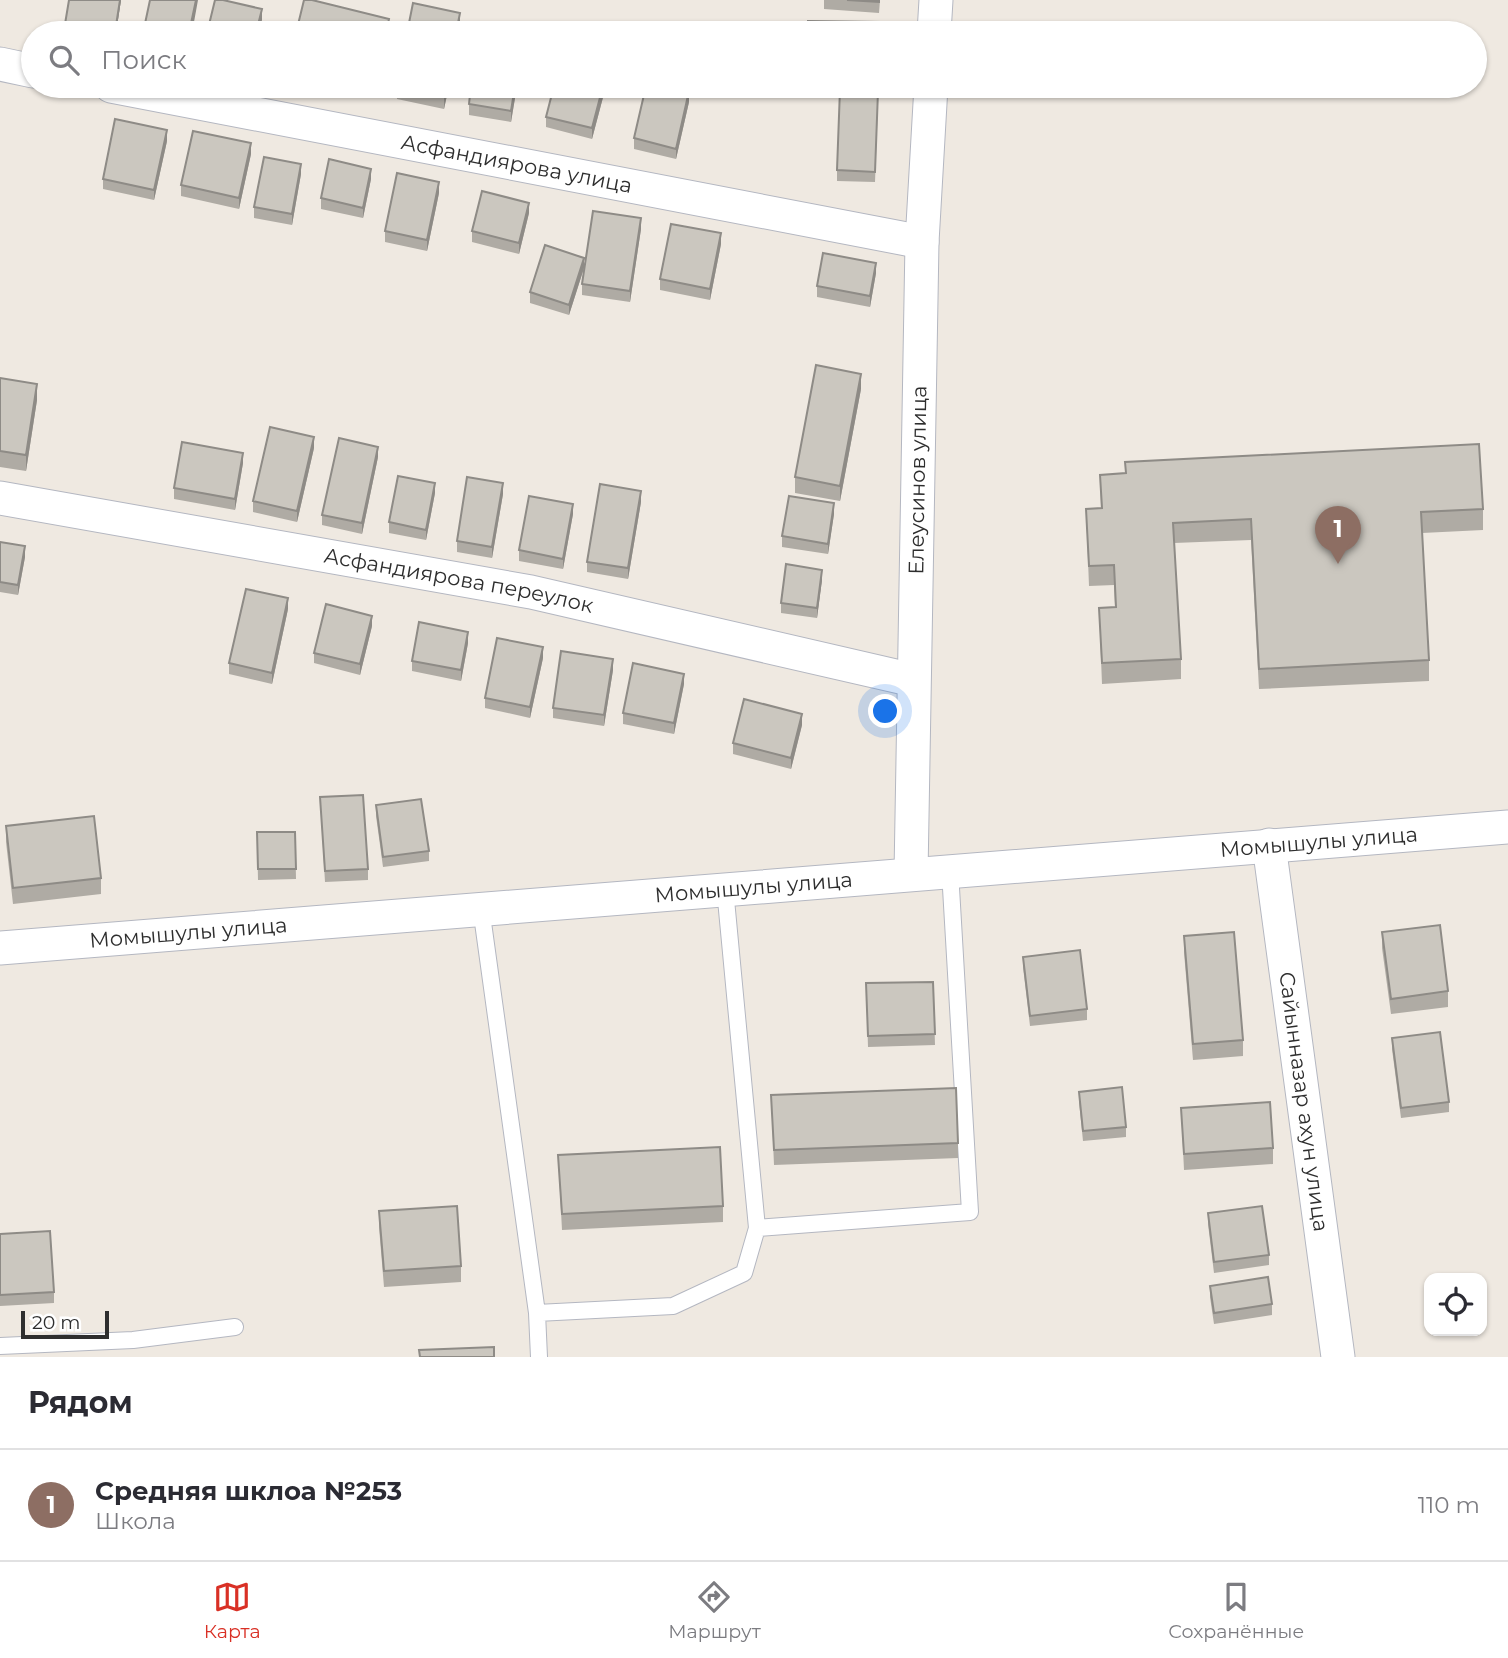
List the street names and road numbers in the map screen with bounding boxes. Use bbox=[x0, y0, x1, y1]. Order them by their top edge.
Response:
street label: Асфандиярова улица bbox=[399, 129, 634, 198]
street label: Елеусинов улица bbox=[903, 385, 931, 575]
street label: Асфандиярова переулок bbox=[322, 543, 596, 618]
street label: Момышулы улица bbox=[1219, 821, 1419, 862]
street label: Момышулы улица bbox=[654, 867, 853, 907]
street label: Момышулы улица bbox=[89, 912, 288, 953]
street label: Сайынназар ахун улица bbox=[1274, 970, 1334, 1233]

